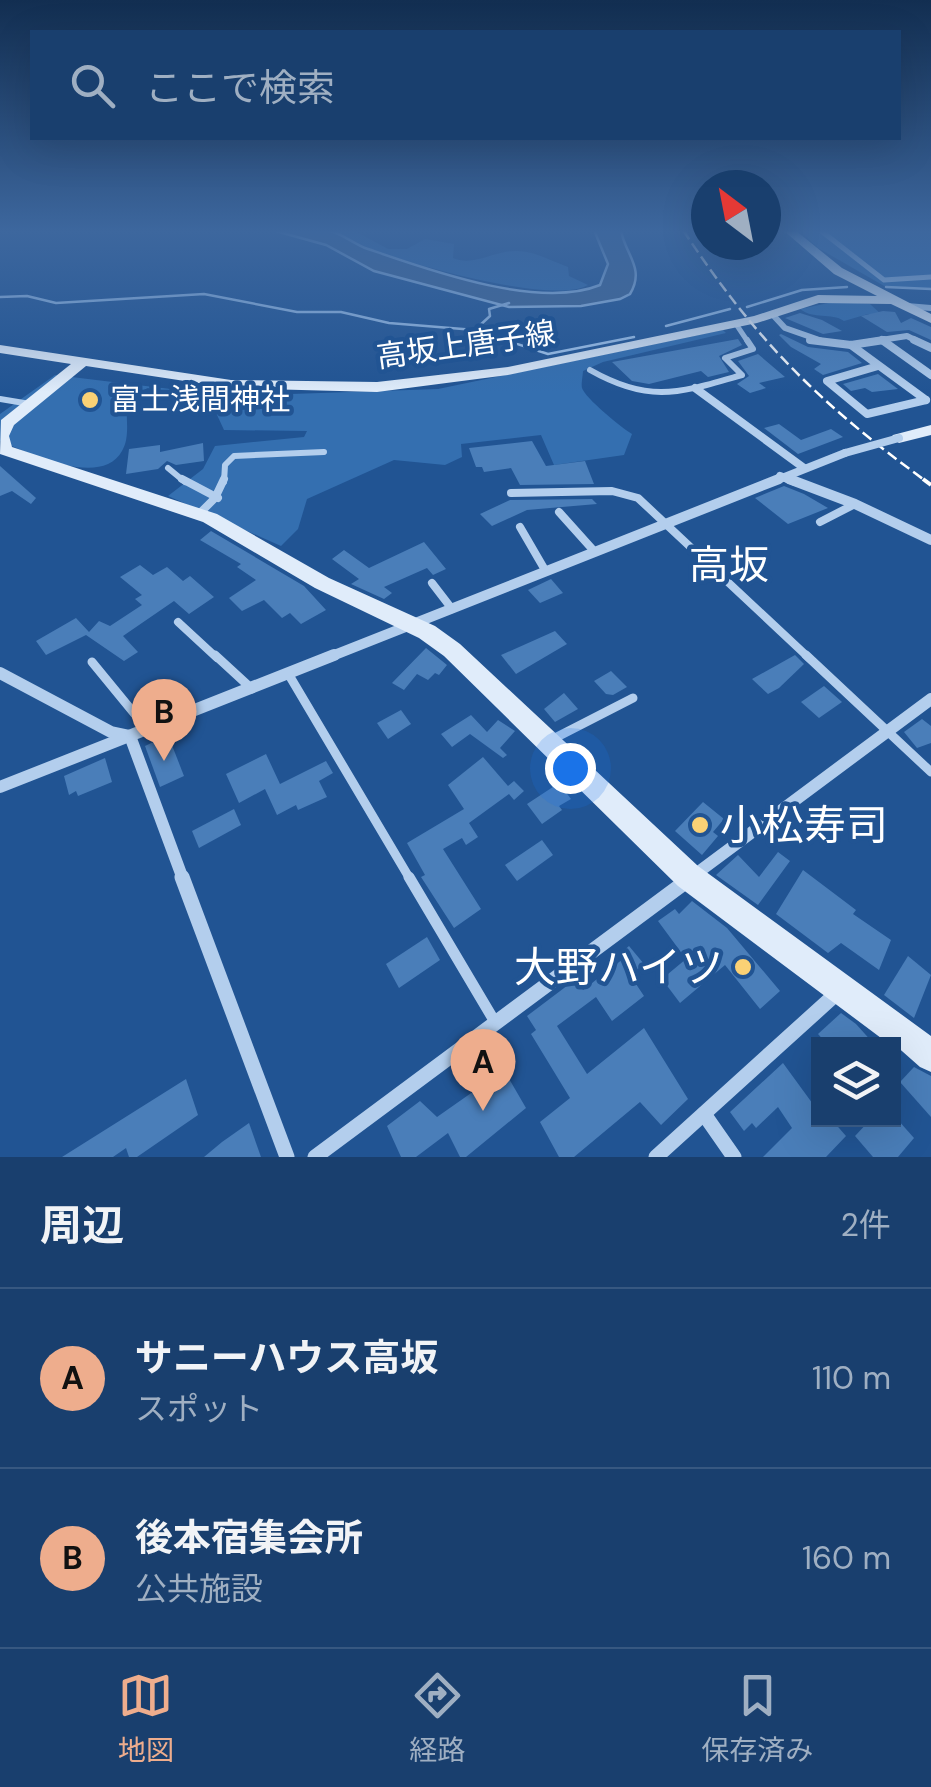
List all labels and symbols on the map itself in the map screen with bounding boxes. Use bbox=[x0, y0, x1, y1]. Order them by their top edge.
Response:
north arrow bbox=[691, 170, 781, 260]
street label: 高坂上唐子線 bbox=[374, 313, 558, 376]
place label: 富士浅間神社 bbox=[110, 380, 290, 419]
marker: 富士浅間神社 bbox=[79, 389, 101, 411]
district label: 高坂 bbox=[689, 539, 769, 591]
pin: B bbox=[132, 678, 196, 761]
your location bbox=[545, 743, 596, 794]
place label: 小松寿司 bbox=[720, 798, 888, 853]
marker: 小松寿司 bbox=[689, 814, 711, 836]
place label: 大野ハイツ bbox=[514, 940, 723, 995]
marker: 大野ハイツ bbox=[732, 956, 754, 978]
pin: A bbox=[450, 1028, 516, 1111]

